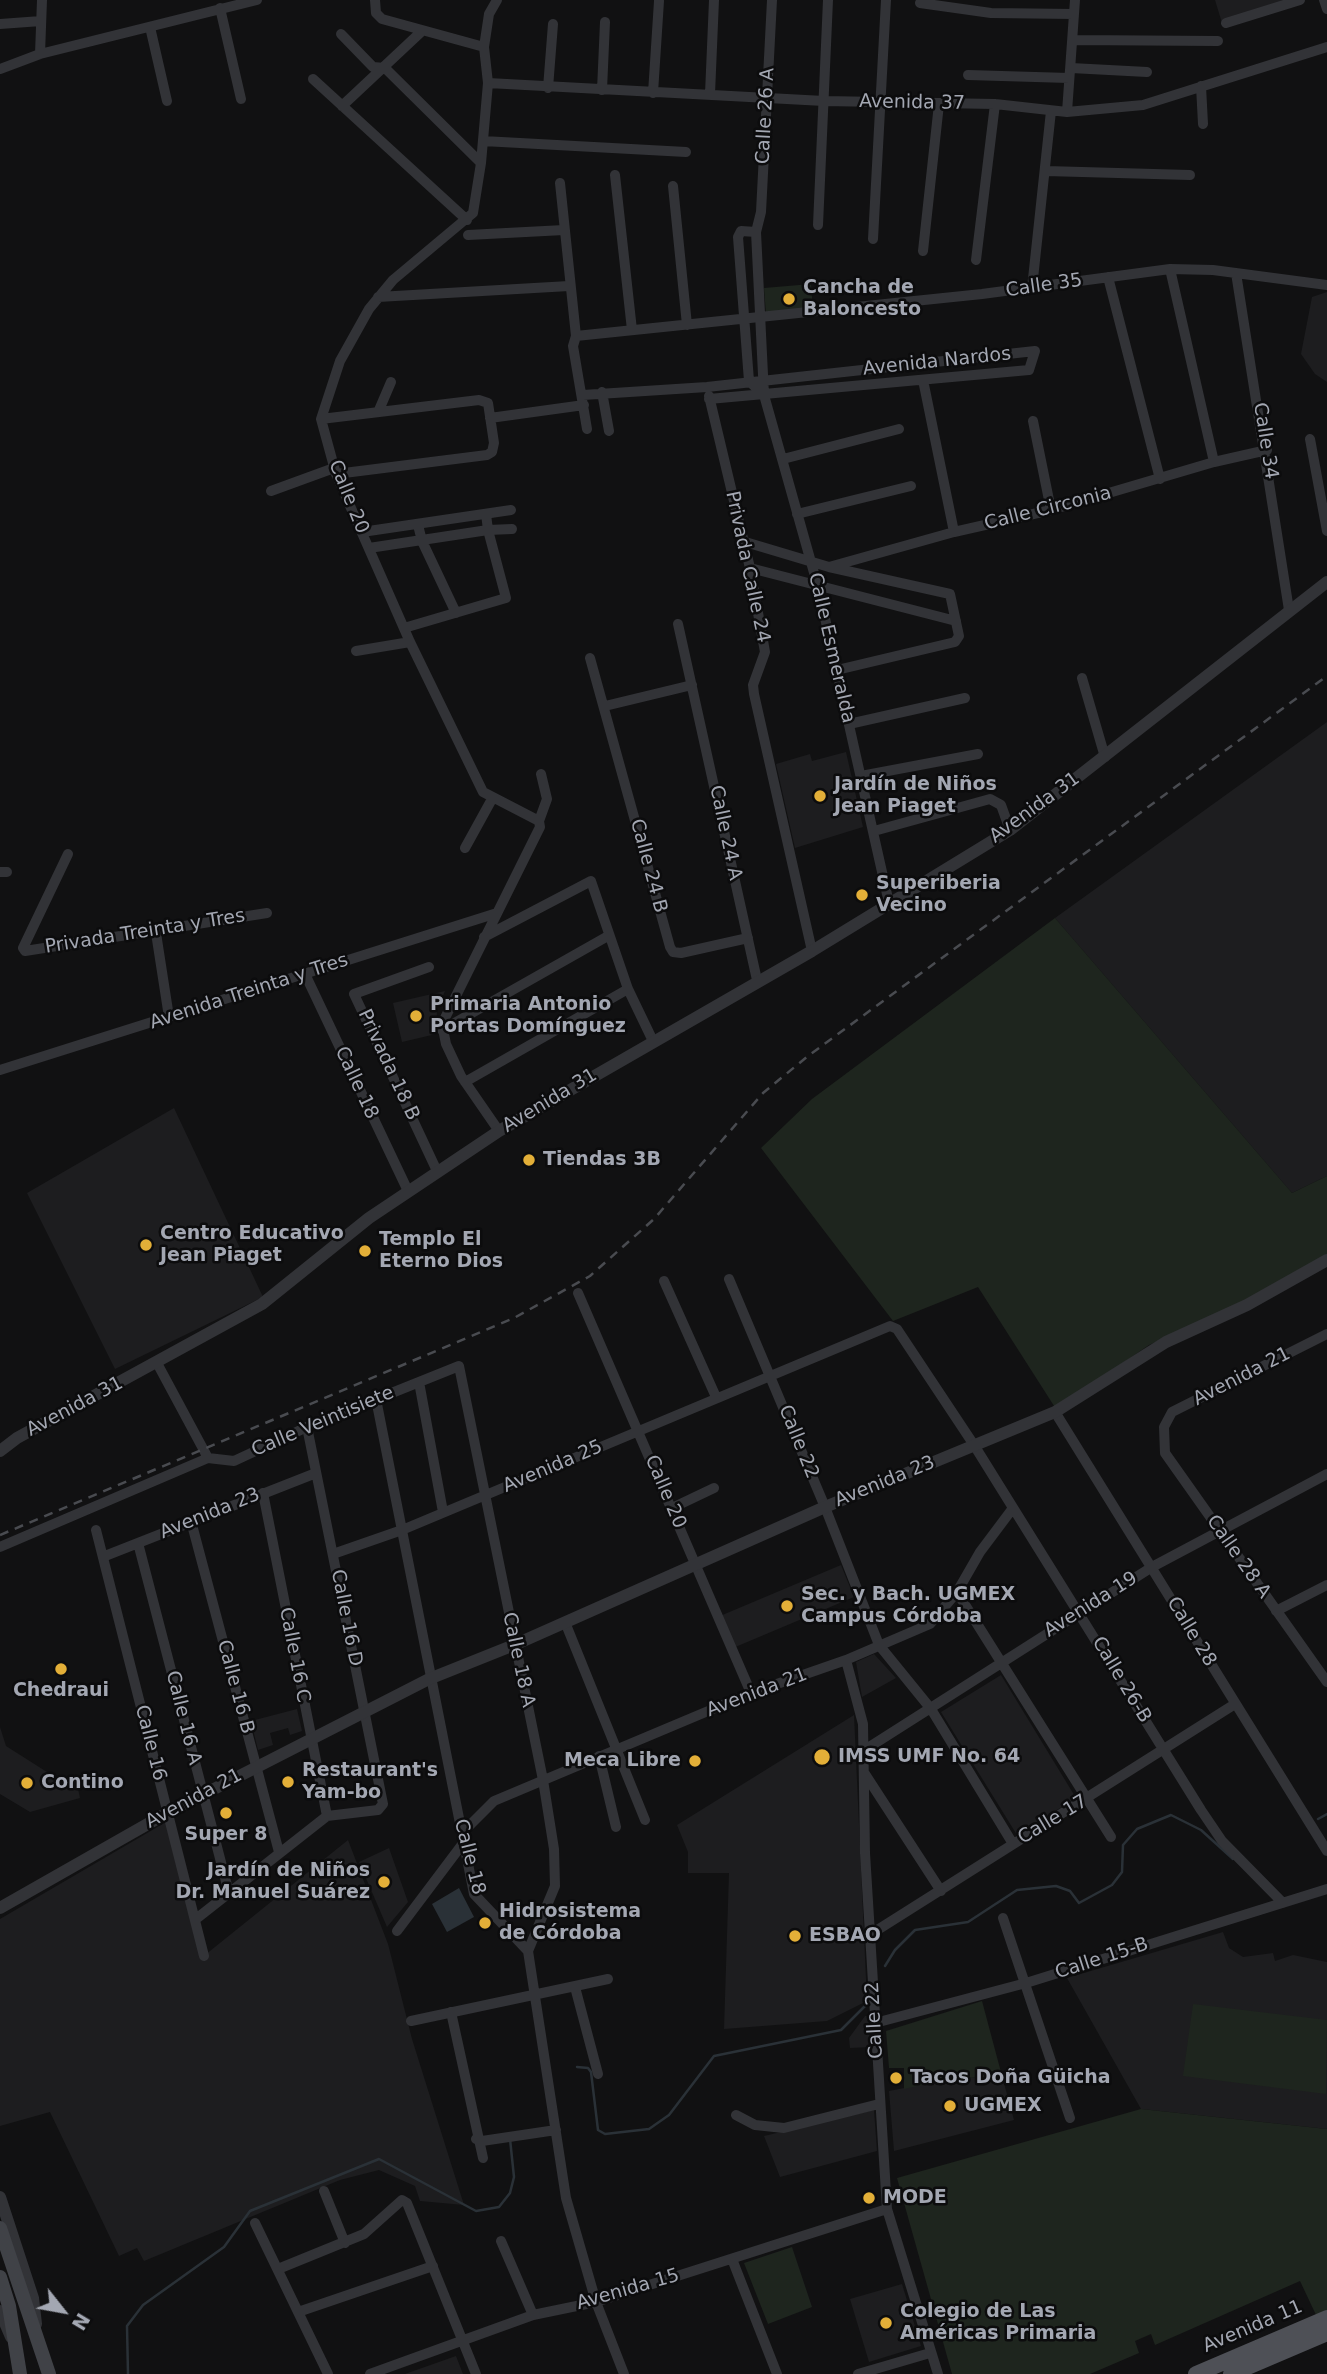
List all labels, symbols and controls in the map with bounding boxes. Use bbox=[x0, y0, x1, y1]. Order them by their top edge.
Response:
street label: Calle 26 A bbox=[752, 67, 780, 165]
street label: Avenida 37 bbox=[859, 91, 965, 115]
street label: Calle 35 bbox=[1004, 269, 1084, 303]
place label: Cancha de Baloncesto bbox=[803, 277, 921, 321]
marker: Cancha de Baloncesto bbox=[781, 291, 797, 307]
street label: Avenida Nardos bbox=[862, 343, 1012, 381]
street label: Calle 34 bbox=[1248, 401, 1282, 481]
street label: Calle 20 bbox=[323, 457, 373, 537]
street label: Calle Circonia bbox=[982, 482, 1114, 536]
street label: Privada Calle 24 bbox=[720, 489, 774, 645]
street label: Calle Esmeralda bbox=[803, 571, 859, 725]
street label: Avenida 31 bbox=[985, 768, 1085, 848]
place label: Jardín de Niños Jean Piaget bbox=[834, 774, 997, 818]
street label: Calle 24 A bbox=[704, 783, 746, 883]
marker: Jardín de Niños Jean Piaget bbox=[812, 788, 828, 804]
street label: Calle 24 B bbox=[625, 816, 671, 916]
place label: Superiberia Vecino bbox=[876, 873, 1001, 917]
marker: Superiberia Vecino bbox=[854, 887, 870, 903]
street label: Privada Treinta y Tres bbox=[43, 905, 247, 959]
street label: Avenida Treinta y Tres bbox=[147, 949, 351, 1035]
place label: Primaria Antonio Portas Domínguez bbox=[430, 994, 626, 1038]
street label: Privada 18 B bbox=[352, 1006, 424, 1124]
marker: Primaria Antonio Portas Domínguez bbox=[408, 1008, 424, 1024]
street label: Calle 18 bbox=[329, 1043, 383, 1123]
street label: Avenida 31 bbox=[499, 1064, 601, 1138]
place label: Tiendas 3B bbox=[543, 1149, 661, 1171]
marker: Tiendas 3B bbox=[521, 1152, 537, 1168]
place label: Centro Educativo Jean Piaget bbox=[160, 1223, 344, 1267]
place label: Templo El Eterno Dios bbox=[379, 1229, 503, 1273]
marker: Centro Educativo Jean Piaget bbox=[138, 1237, 154, 1253]
marker: Templo El Eterno Dios bbox=[357, 1243, 373, 1259]
street label: Avenida 21 bbox=[1190, 1343, 1294, 1411]
street label: Avenida 31 bbox=[23, 1372, 127, 1442]
street label: Calle Veintisiete bbox=[248, 1382, 398, 1462]
street label: Calle 22 bbox=[773, 1402, 823, 1482]
street label: Avenida 25 bbox=[500, 1436, 606, 1498]
street label: Calle 20 bbox=[639, 1452, 691, 1532]
street label: Avenida 23 bbox=[832, 1452, 938, 1512]
street label: Avenida 23 bbox=[157, 1484, 263, 1544]
street label: Calle 28 A bbox=[1201, 1511, 1275, 1603]
street label: Avenida 19 bbox=[1040, 1567, 1142, 1643]
street label: Calle 16 D bbox=[325, 1568, 367, 1668]
place label: Sec. y Bach. UGMEX Campus Córdoba bbox=[801, 1584, 1015, 1628]
street label: Calle 28 bbox=[1161, 1593, 1221, 1671]
marker: Sec. y Bach. UGMEX Campus Córdoba bbox=[779, 1598, 795, 1614]
street label: Calle 16 C bbox=[274, 1605, 314, 1705]
street label: Calle 18 A bbox=[497, 1610, 539, 1710]
street label: Calle 26-B bbox=[1086, 1633, 1156, 1727]
street label: Calle 16 B bbox=[212, 1637, 258, 1737]
marker: Chedraui bbox=[53, 1661, 69, 1677]
street label: Avenida 21 bbox=[703, 1663, 811, 1723]
street label: Calle 16 A bbox=[160, 1668, 206, 1768]
place label: Chedraui bbox=[13, 1680, 109, 1702]
street label: Calle 16 bbox=[130, 1703, 170, 1783]
place label: IMSS UMF No. 64 bbox=[838, 1746, 1020, 1768]
marker: IMSS UMF No. 64 bbox=[812, 1747, 832, 1767]
place label: Meca Libre bbox=[564, 1750, 681, 1772]
marker: Meca Libre bbox=[687, 1753, 703, 1769]
place label: Restaurant's Yam-bo bbox=[302, 1760, 438, 1804]
street label: Avenida 21 bbox=[142, 1764, 246, 1834]
place label: Contino bbox=[41, 1772, 124, 1794]
marker: Restaurant's Yam-bo bbox=[280, 1774, 296, 1790]
marker: Contino bbox=[19, 1775, 35, 1791]
street label: Calle 17 bbox=[1014, 1790, 1092, 1850]
marker: Super 8 bbox=[218, 1805, 234, 1821]
street label: Calle 18 bbox=[449, 1817, 489, 1897]
place label: Super 8 bbox=[185, 1824, 267, 1846]
place label: Jardín de Niños Dr. Manuel Suárez bbox=[176, 1860, 370, 1904]
marker: Jardín de Niños Dr. Manuel Suárez bbox=[376, 1874, 392, 1890]
place label: Hidrosistema de Córdoba bbox=[499, 1901, 641, 1945]
marker: Hidrosistema de Córdoba bbox=[477, 1915, 493, 1931]
place label: ESBAO bbox=[809, 1925, 881, 1947]
marker: ESBAO bbox=[787, 1928, 803, 1944]
street label: Calle 15-B bbox=[1053, 1933, 1151, 1985]
street label: Calle 22 bbox=[862, 1981, 888, 2059]
place label: Tacos Doña Güicha bbox=[910, 2067, 1111, 2089]
marker: Tacos Doña Güicha bbox=[888, 2070, 904, 2086]
place label: UGMEX bbox=[964, 2095, 1042, 2117]
marker: UGMEX bbox=[942, 2098, 958, 2114]
place label: MODE bbox=[883, 2187, 947, 2209]
marker: MODE bbox=[861, 2190, 877, 2206]
street label: Avenida 15 bbox=[574, 2264, 682, 2316]
north arrow bbox=[28, 2276, 98, 2346]
street label: Avenida 11 bbox=[1200, 2296, 1306, 2358]
place label: Colegio de Las Américas Primaria bbox=[900, 2301, 1096, 2345]
text: N bbox=[67, 2309, 95, 2334]
marker: Colegio de Las Américas Primaria bbox=[878, 2315, 894, 2331]

